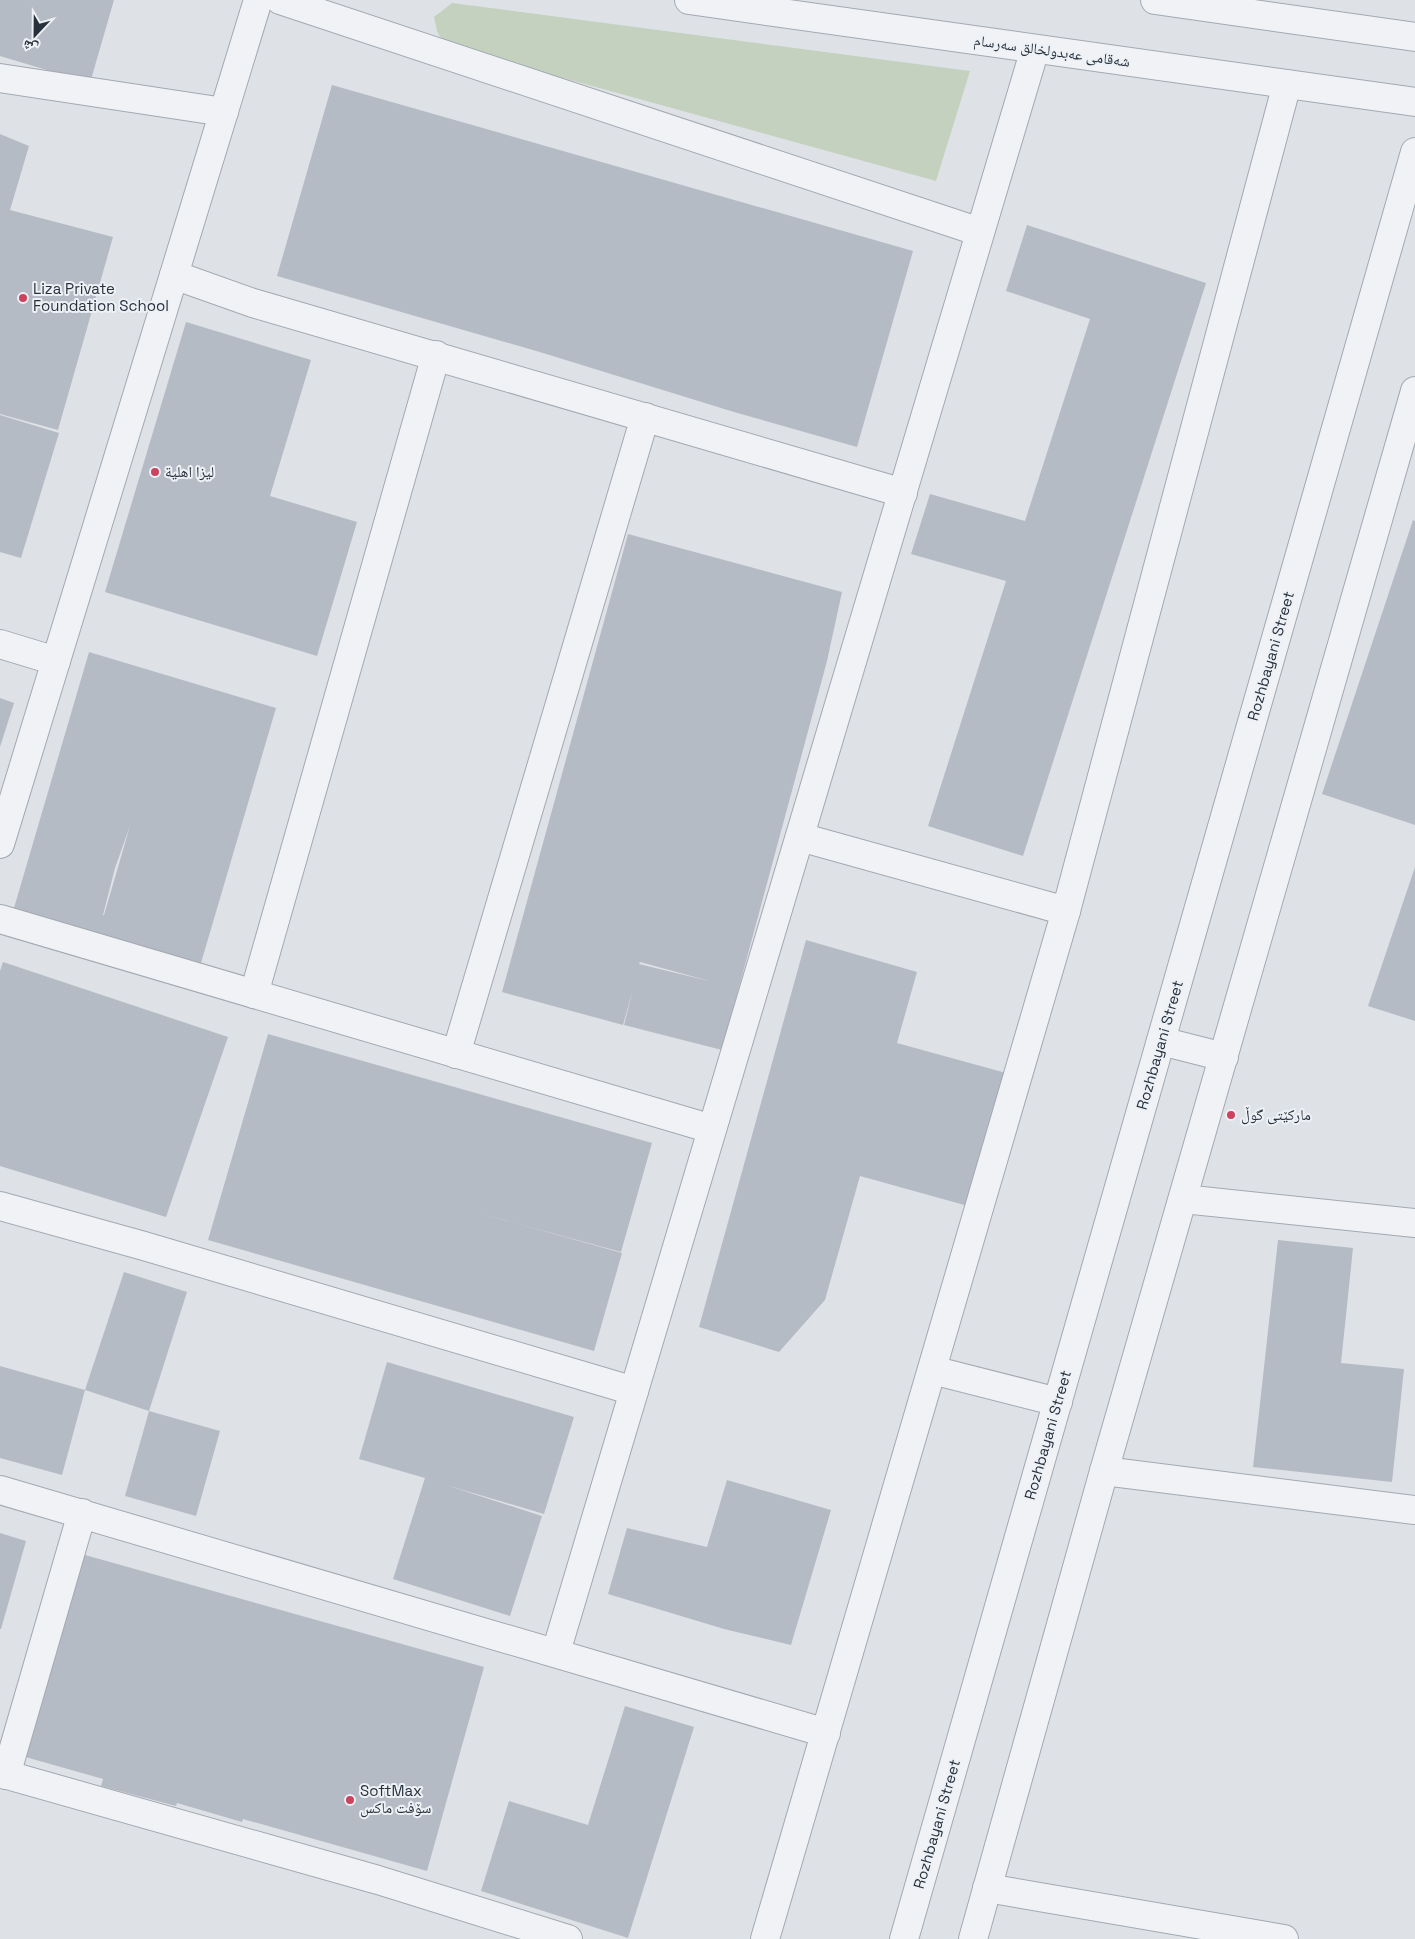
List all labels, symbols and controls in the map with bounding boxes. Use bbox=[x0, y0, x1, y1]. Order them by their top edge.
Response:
north arrow bbox=[10, 10, 60, 60]
street label: شەقامی عەبدولخالق سەرسام bbox=[973, 30, 1131, 72]
text: ش bbox=[20, 36, 40, 58]
place label: Liza Private Foundation School bbox=[33, 279, 169, 315]
marker: Liza Private Foundation School bbox=[17, 292, 29, 304]
place label: ليزا اهلية bbox=[165, 462, 214, 481]
marker: ليزا اهلية bbox=[149, 466, 161, 478]
street label: Rozhbayani Street bbox=[1243, 589, 1298, 723]
street label: Rozhbayani Street bbox=[1132, 978, 1187, 1112]
place label: مارکێتی گوڵ bbox=[1241, 1105, 1311, 1125]
marker: مارکێتی گوڵ bbox=[1225, 1109, 1237, 1121]
street label: Rozhbayani Street bbox=[1020, 1368, 1075, 1502]
street label: Rozhbayani Street bbox=[909, 1757, 964, 1891]
place label: SoftMax سۆفت ماکس bbox=[360, 1781, 432, 1818]
marker: SoftMax سۆفت ماکس bbox=[344, 1794, 356, 1806]

